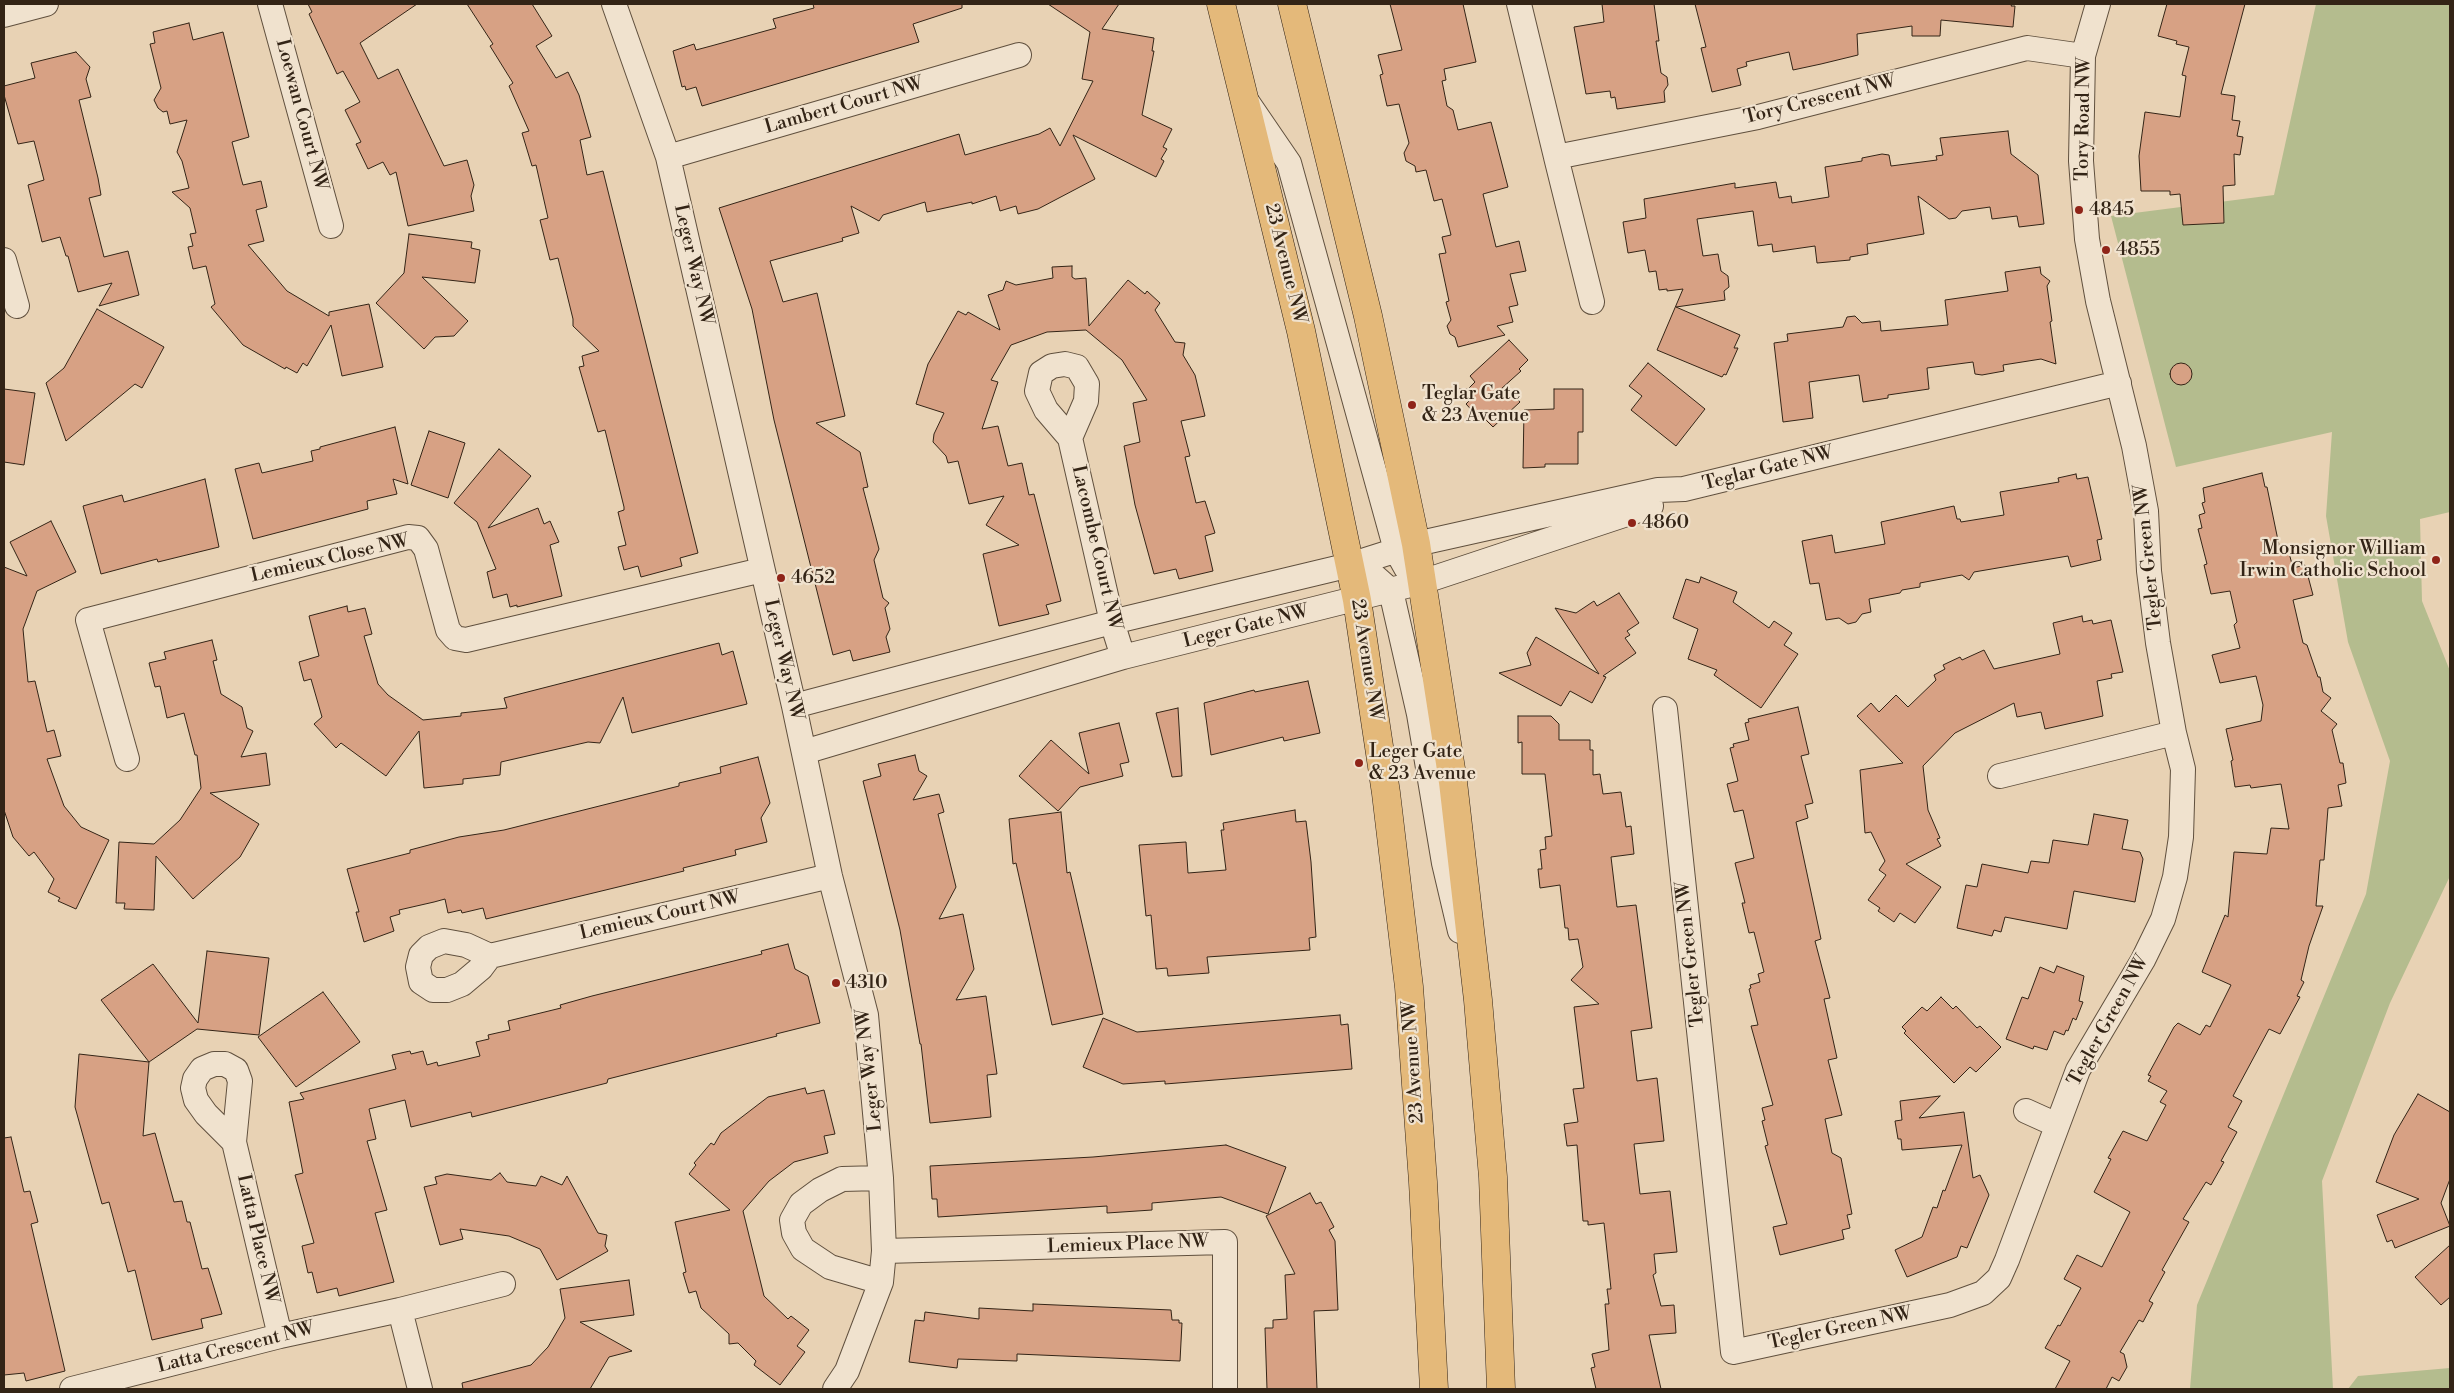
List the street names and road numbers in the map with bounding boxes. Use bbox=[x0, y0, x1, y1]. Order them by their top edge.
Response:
street label: Loewan Court NW bbox=[270, 37, 332, 193]
street label: Tory Road NW bbox=[2072, 57, 2096, 181]
street label: Tory Crescent NW bbox=[1742, 70, 1898, 130]
street label: Lambert Court NW bbox=[762, 72, 926, 140]
street label: Leger Way NW bbox=[668, 202, 718, 328]
street label: 23 Avenue NW bbox=[1259, 202, 1311, 326]
street label: Teglar Gate NW bbox=[1700, 442, 1836, 496]
street label: Lacombe Court NW bbox=[1066, 463, 1126, 633]
street label: Tegler Green NW bbox=[2130, 483, 2168, 631]
street label: Lemieux Close NW bbox=[249, 530, 411, 588]
street label: Leger Way NW bbox=[758, 597, 808, 723]
street label: 23 Avenue NW bbox=[1345, 597, 1387, 723]
street label: Leger Gate NW bbox=[1181, 600, 1311, 654]
street label: Tegler Green NW bbox=[1672, 880, 1710, 1028]
street label: Lemieux Court NW bbox=[577, 886, 743, 946]
street label: Tegler Green NW bbox=[2064, 952, 2154, 1090]
street label: 23 Avenue NW bbox=[1398, 1000, 1430, 1124]
street label: Leger Way NW bbox=[852, 1007, 888, 1133]
street label: Latta Place NW bbox=[231, 1172, 283, 1306]
street label: Lemieux Place NW bbox=[1047, 1231, 1209, 1259]
street label: Tegler Green NW bbox=[1766, 1303, 1914, 1355]
street label: Latta Crescent NW bbox=[155, 1317, 317, 1379]

